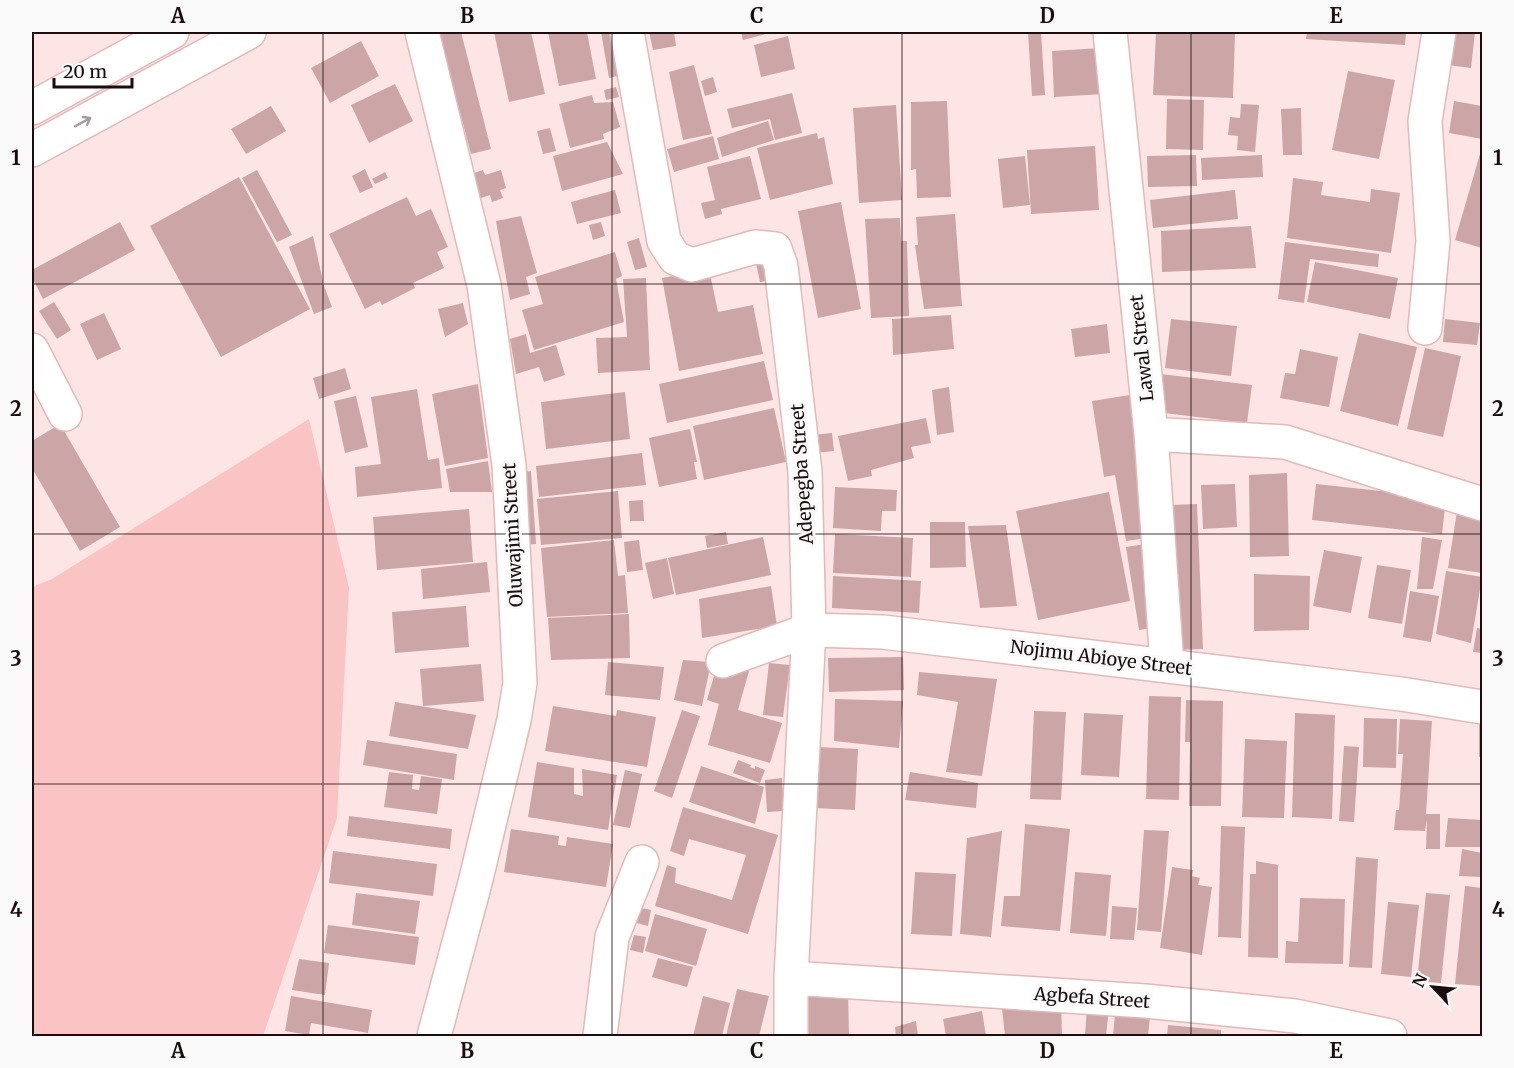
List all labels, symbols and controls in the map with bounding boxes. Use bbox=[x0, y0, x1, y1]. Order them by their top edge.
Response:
text: A bbox=[170, 3, 186, 28]
text: B bbox=[460, 3, 474, 28]
text: C bbox=[750, 3, 764, 28]
text: D bbox=[1039, 3, 1055, 28]
text: E bbox=[1329, 3, 1343, 28]
scale bar bbox=[54, 51, 132, 89]
text: 20 m bbox=[63, 60, 107, 83]
one-way arrow bbox=[74, 116, 91, 128]
text: 1 bbox=[11, 145, 21, 170]
text: 1 bbox=[1493, 145, 1503, 170]
street label: Lawal Street bbox=[1124, 293, 1159, 403]
text: 2 bbox=[10, 396, 22, 421]
text: 2 bbox=[1492, 396, 1504, 421]
street label: Adepegba Street bbox=[785, 403, 818, 546]
street label: Oluwajimi Street bbox=[497, 462, 528, 608]
street label: Nojimu Abioye Street bbox=[1009, 635, 1193, 680]
text: 3 bbox=[10, 646, 22, 671]
text: 3 bbox=[1492, 646, 1504, 671]
text: 4 bbox=[10, 897, 23, 922]
text: 4 bbox=[1492, 897, 1505, 922]
north arrow bbox=[1403, 957, 1463, 1017]
text: N bbox=[1408, 970, 1431, 990]
street label: Agbefa Street bbox=[1032, 982, 1151, 1013]
text: A bbox=[170, 1038, 186, 1063]
text: B bbox=[460, 1038, 474, 1063]
text: C bbox=[750, 1038, 764, 1063]
text: D bbox=[1039, 1038, 1055, 1063]
text: E bbox=[1329, 1038, 1343, 1063]

